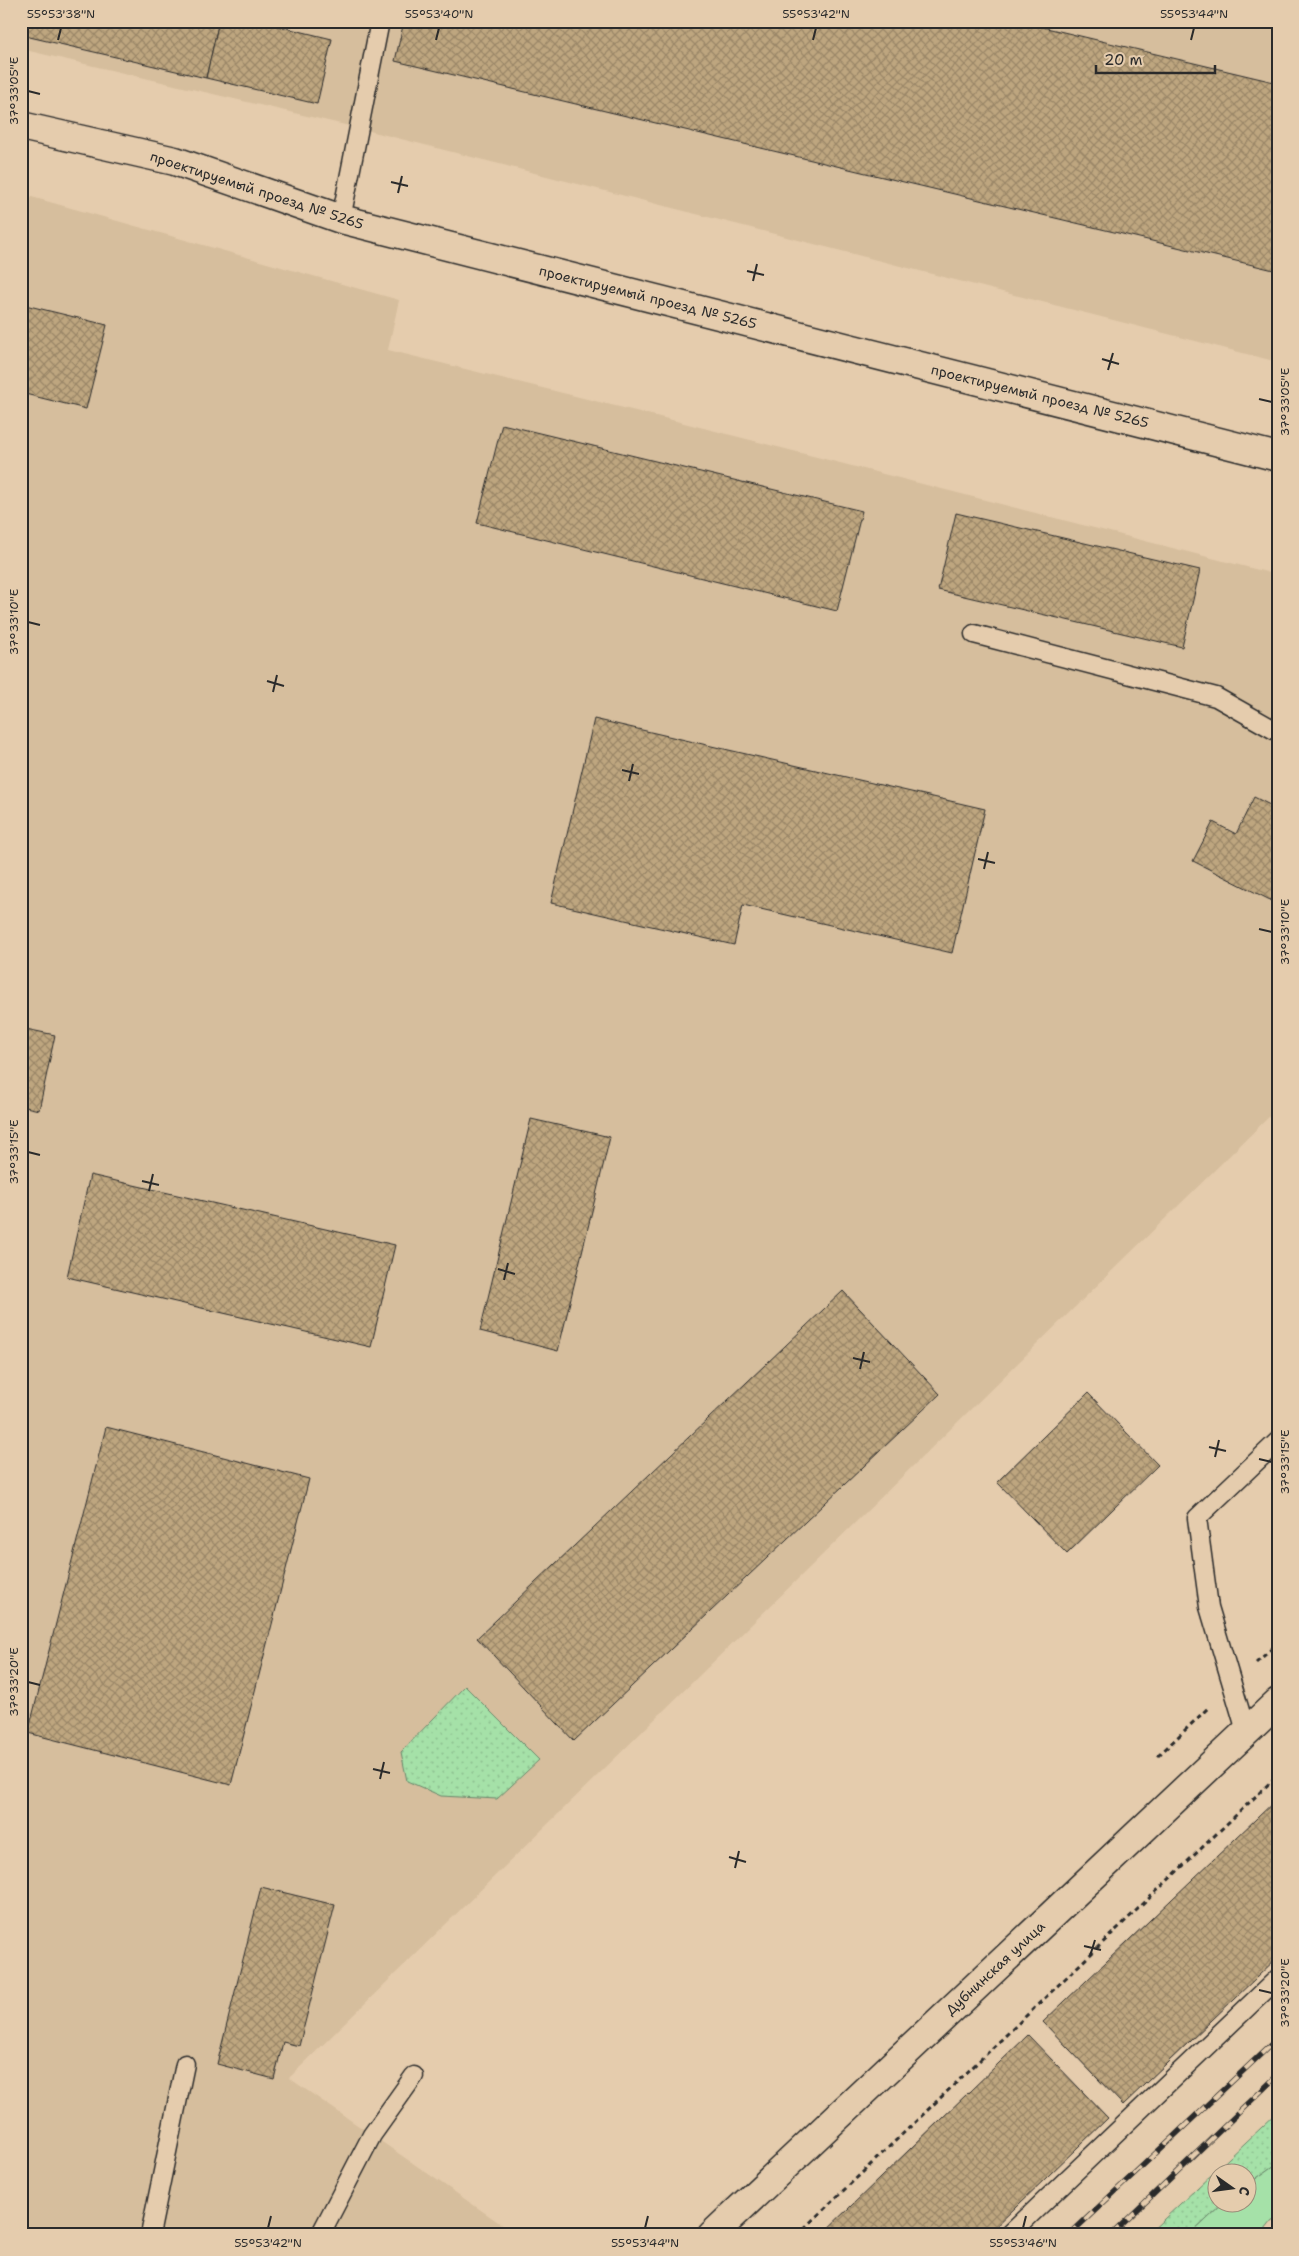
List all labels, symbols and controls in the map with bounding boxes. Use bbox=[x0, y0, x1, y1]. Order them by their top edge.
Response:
text: 55°53'38"N bbox=[27, 6, 95, 22]
text: 55°53'40"N bbox=[405, 6, 473, 22]
text: 55°53'42"N bbox=[782, 6, 850, 22]
text: 55°53'44"N bbox=[1160, 6, 1228, 22]
scale bar bbox=[1096, 42, 1215, 74]
text: 20 m bbox=[1104, 50, 1143, 70]
text: 37°33'05"E bbox=[6, 57, 22, 125]
street label: проектируемый проезд № 5265 bbox=[148, 147, 366, 233]
street label: проектируемый проезд № 5265 bbox=[537, 261, 759, 333]
street label: проектируемый проезд № 5265 bbox=[929, 360, 1151, 432]
text: 37°33'05"E bbox=[1277, 368, 1293, 436]
text: 37°33'10"E bbox=[6, 589, 22, 655]
text: 37°33'10"E bbox=[1277, 899, 1293, 965]
text: 37°33'15"E bbox=[6, 1119, 22, 1185]
text: 37°33'15"E bbox=[1277, 1429, 1293, 1495]
text: 37°33'20"E bbox=[6, 1647, 22, 1717]
street label: Дубнинская улица bbox=[941, 1917, 1049, 2019]
text: 37°33'20"E bbox=[1277, 1958, 1293, 2028]
north arrow bbox=[1206, 2164, 1256, 2214]
text: С bbox=[1235, 2185, 1254, 2197]
text: 55°53'42"N bbox=[234, 2235, 302, 2251]
text: 55°53'44"N bbox=[611, 2235, 679, 2251]
text: 55°53'46"N bbox=[989, 2235, 1057, 2251]

